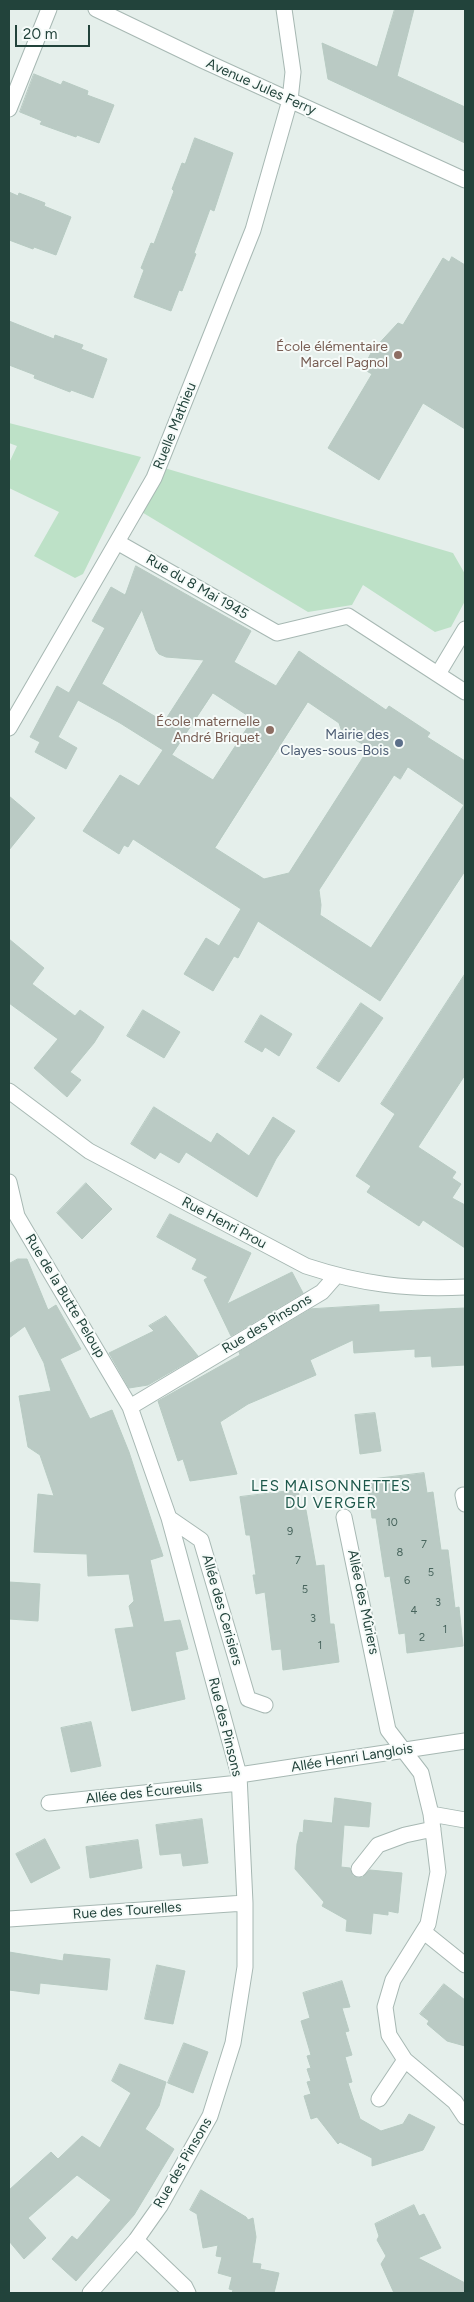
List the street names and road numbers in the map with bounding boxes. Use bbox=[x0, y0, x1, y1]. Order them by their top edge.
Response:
street label: Avenue Jules Ferry bbox=[203, 55, 319, 119]
street label: Ruelle Mathieu bbox=[150, 380, 200, 472]
street label: Rue du 8 Mai 1945 bbox=[143, 551, 251, 623]
street label: Rue Henri Prou bbox=[179, 1194, 269, 1252]
street label: Rue de la Butte Peloup bbox=[21, 1231, 109, 1361]
street label: Rue des Pinsons bbox=[219, 1291, 315, 1357]
street label: Allée des Mûriers bbox=[344, 1548, 382, 1656]
street label: Allée des Cerisiers bbox=[198, 1553, 246, 1667]
street label: Rue des Pinsons bbox=[205, 1676, 245, 1778]
street label: Allée Henri Langlois bbox=[290, 1740, 414, 1776]
street label: Allée des Écureuils bbox=[85, 1779, 203, 1807]
street label: Rue des Tourelles bbox=[72, 1899, 182, 1923]
street label: Rue des Pinsons bbox=[150, 2115, 216, 2211]

